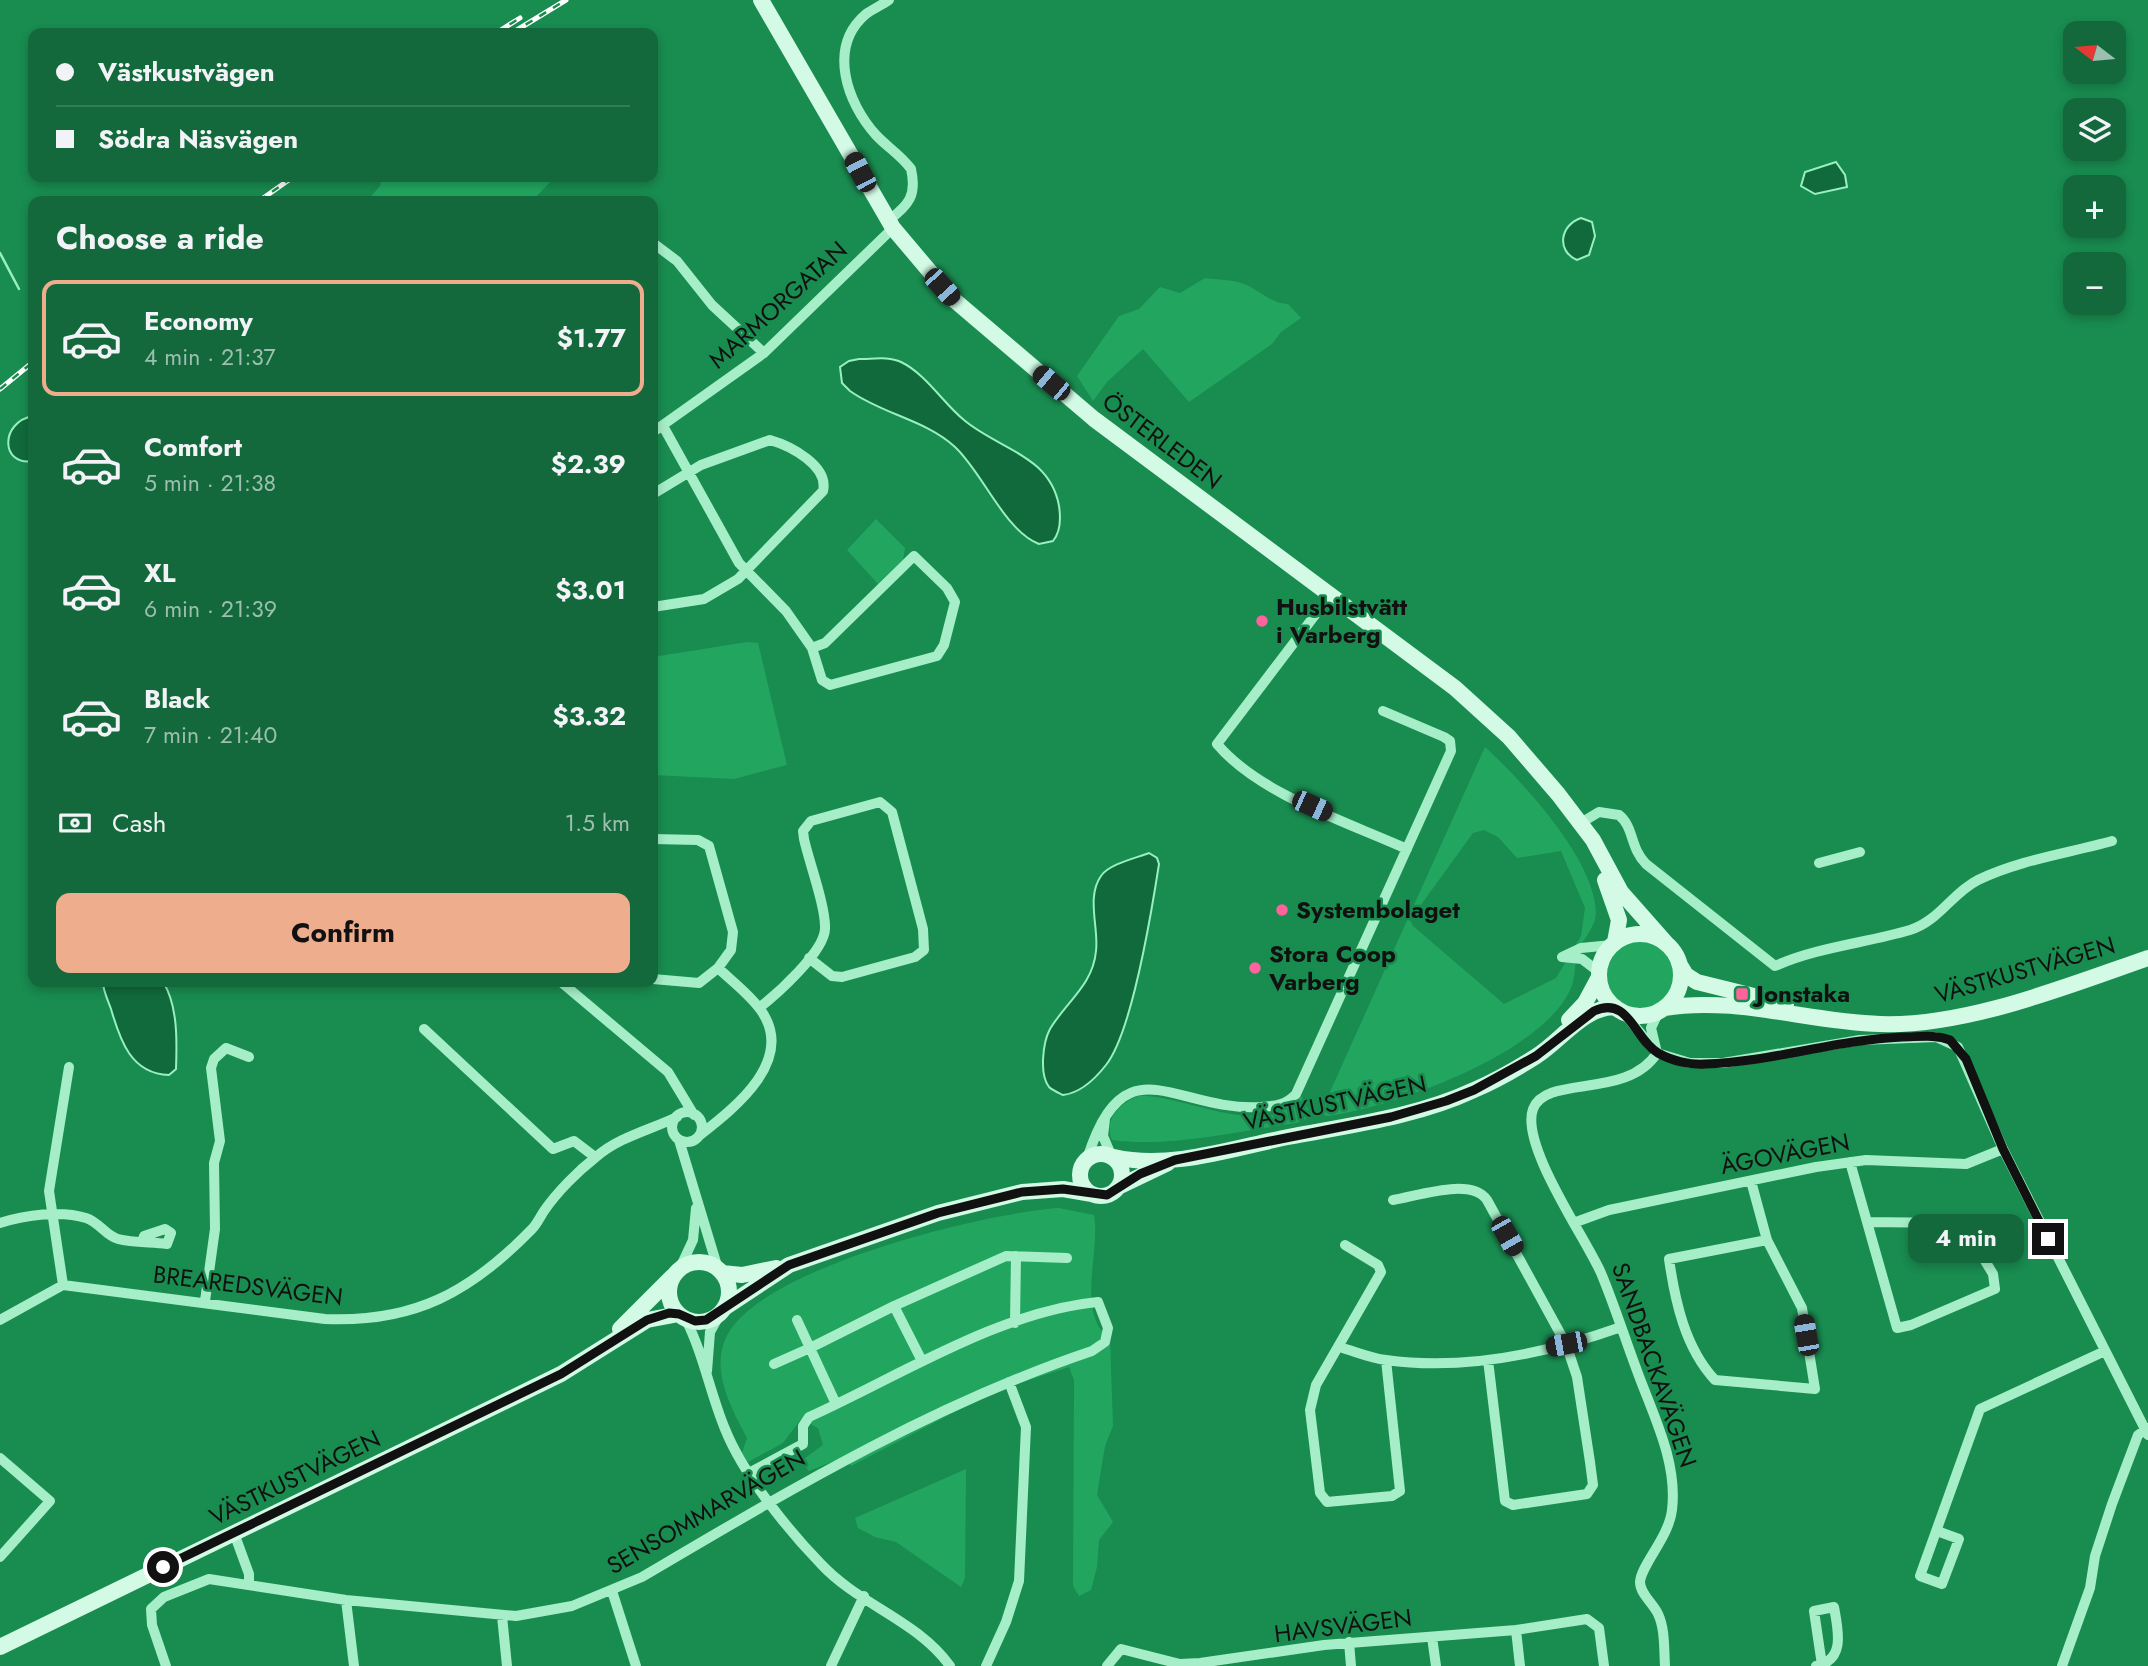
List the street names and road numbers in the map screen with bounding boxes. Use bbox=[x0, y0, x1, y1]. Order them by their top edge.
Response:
street label: MARMORGATAN bbox=[701, 233, 855, 376]
street label: ÖSTERLEDEN bbox=[1095, 384, 1230, 497]
street label: VÄSTKUSTVÄGEN bbox=[1931, 927, 2119, 1012]
street label: VÄSTKUSTVÄGEN bbox=[1240, 1066, 1430, 1139]
street label: ÄGOVÄGEN bbox=[1717, 1124, 1853, 1183]
street label: BREAREDSVÄGEN bbox=[151, 1256, 345, 1315]
street label: SANDBACKAVÄGEN bbox=[1603, 1258, 1706, 1472]
street label: VÄSTKUSTVÄGEN bbox=[203, 1421, 386, 1534]
street label: SENSOMMARVÄGEN bbox=[600, 1440, 812, 1583]
street label: HAVSVÄGEN bbox=[1272, 1600, 1414, 1651]

